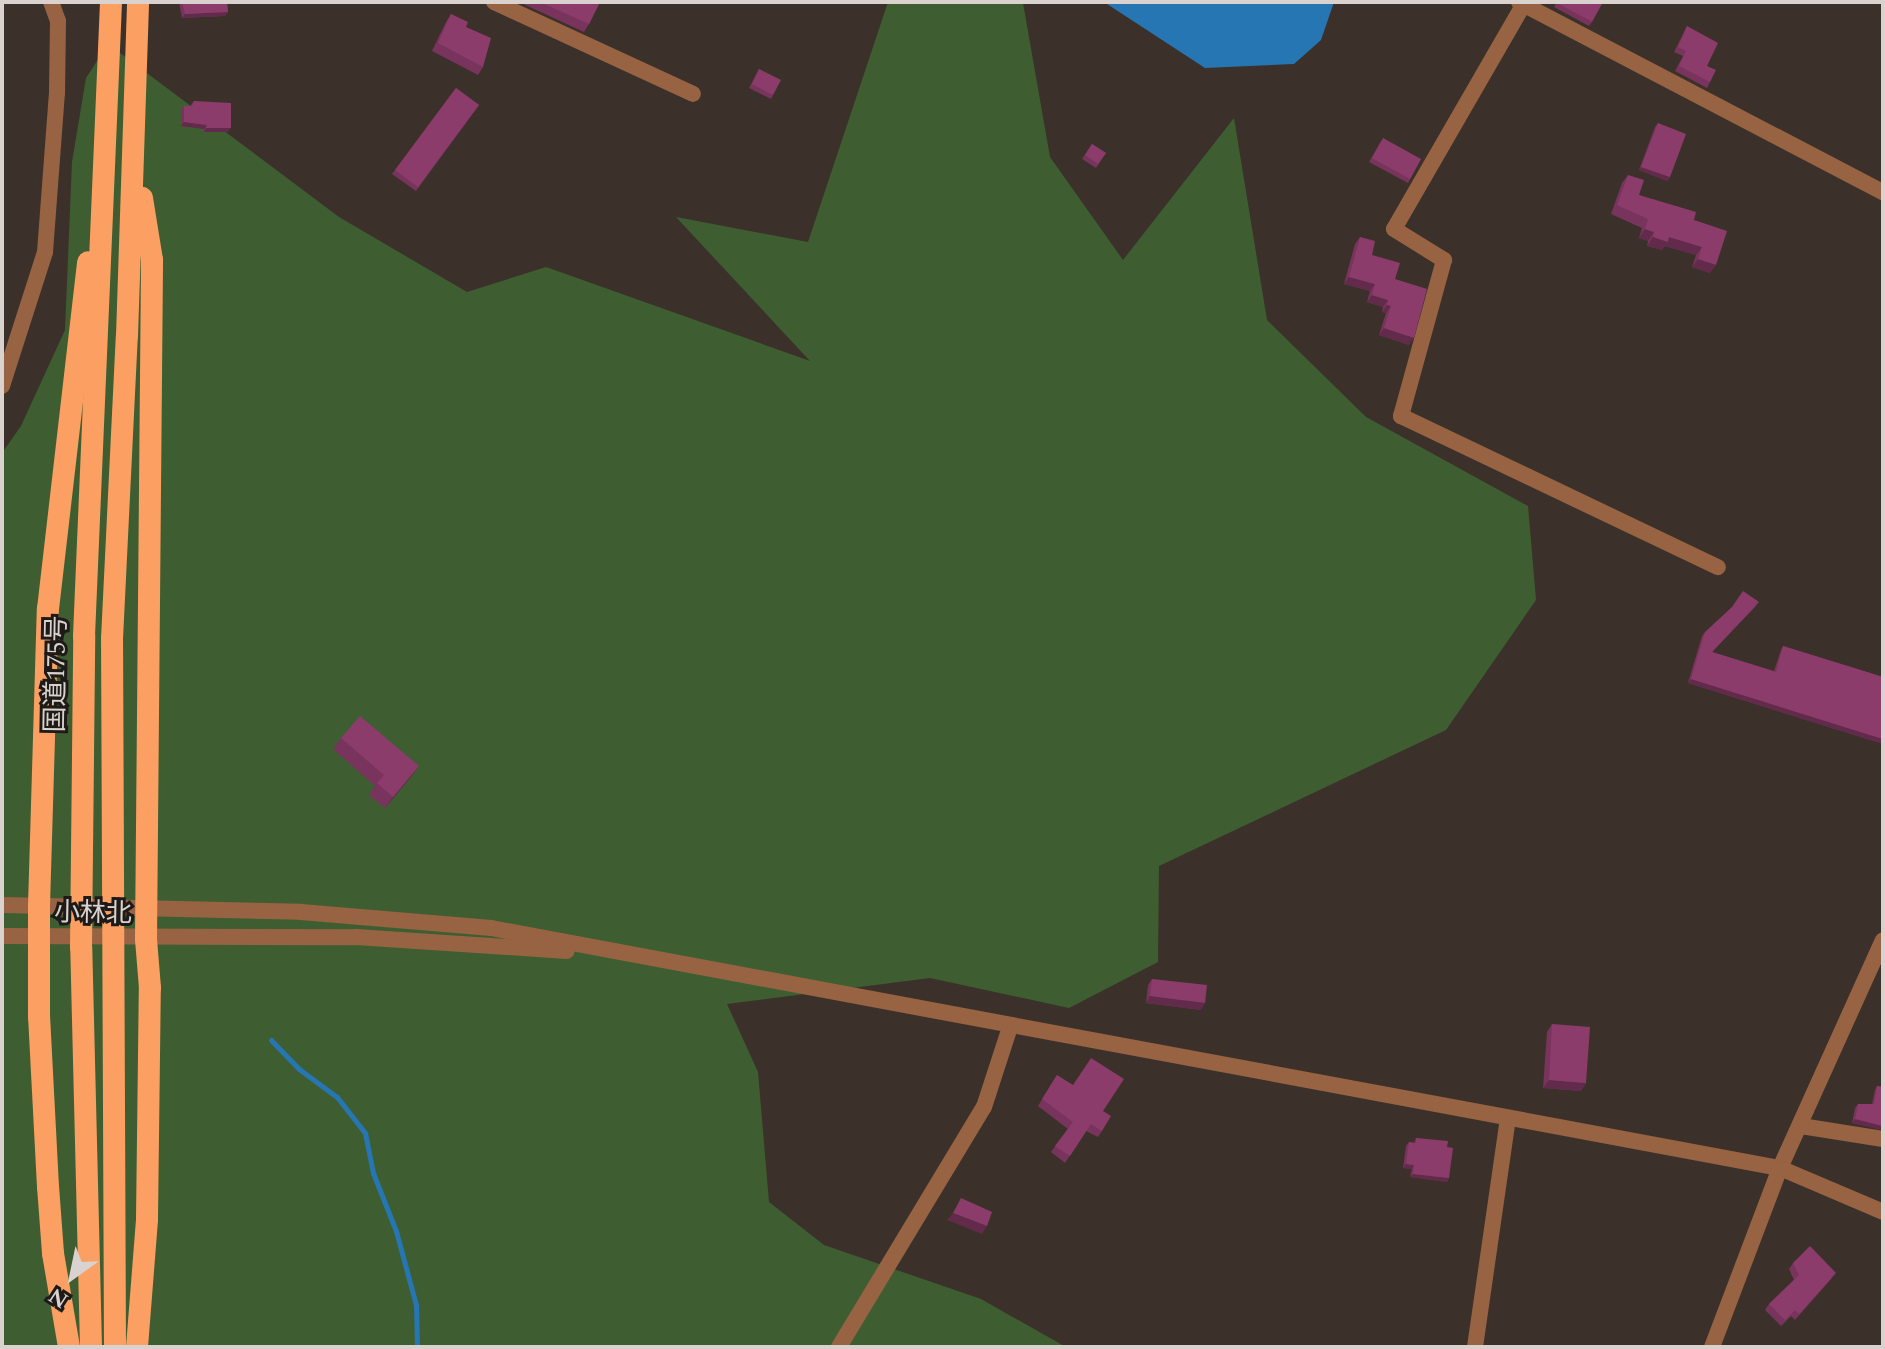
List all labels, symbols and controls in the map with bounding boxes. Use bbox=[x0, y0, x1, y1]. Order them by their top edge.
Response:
street label: 国道175号 bbox=[40, 615, 74, 733]
street label: 小林北 bbox=[54, 898, 132, 930]
north arrow bbox=[32, 1237, 112, 1317]
text: N bbox=[42, 1279, 75, 1316]

